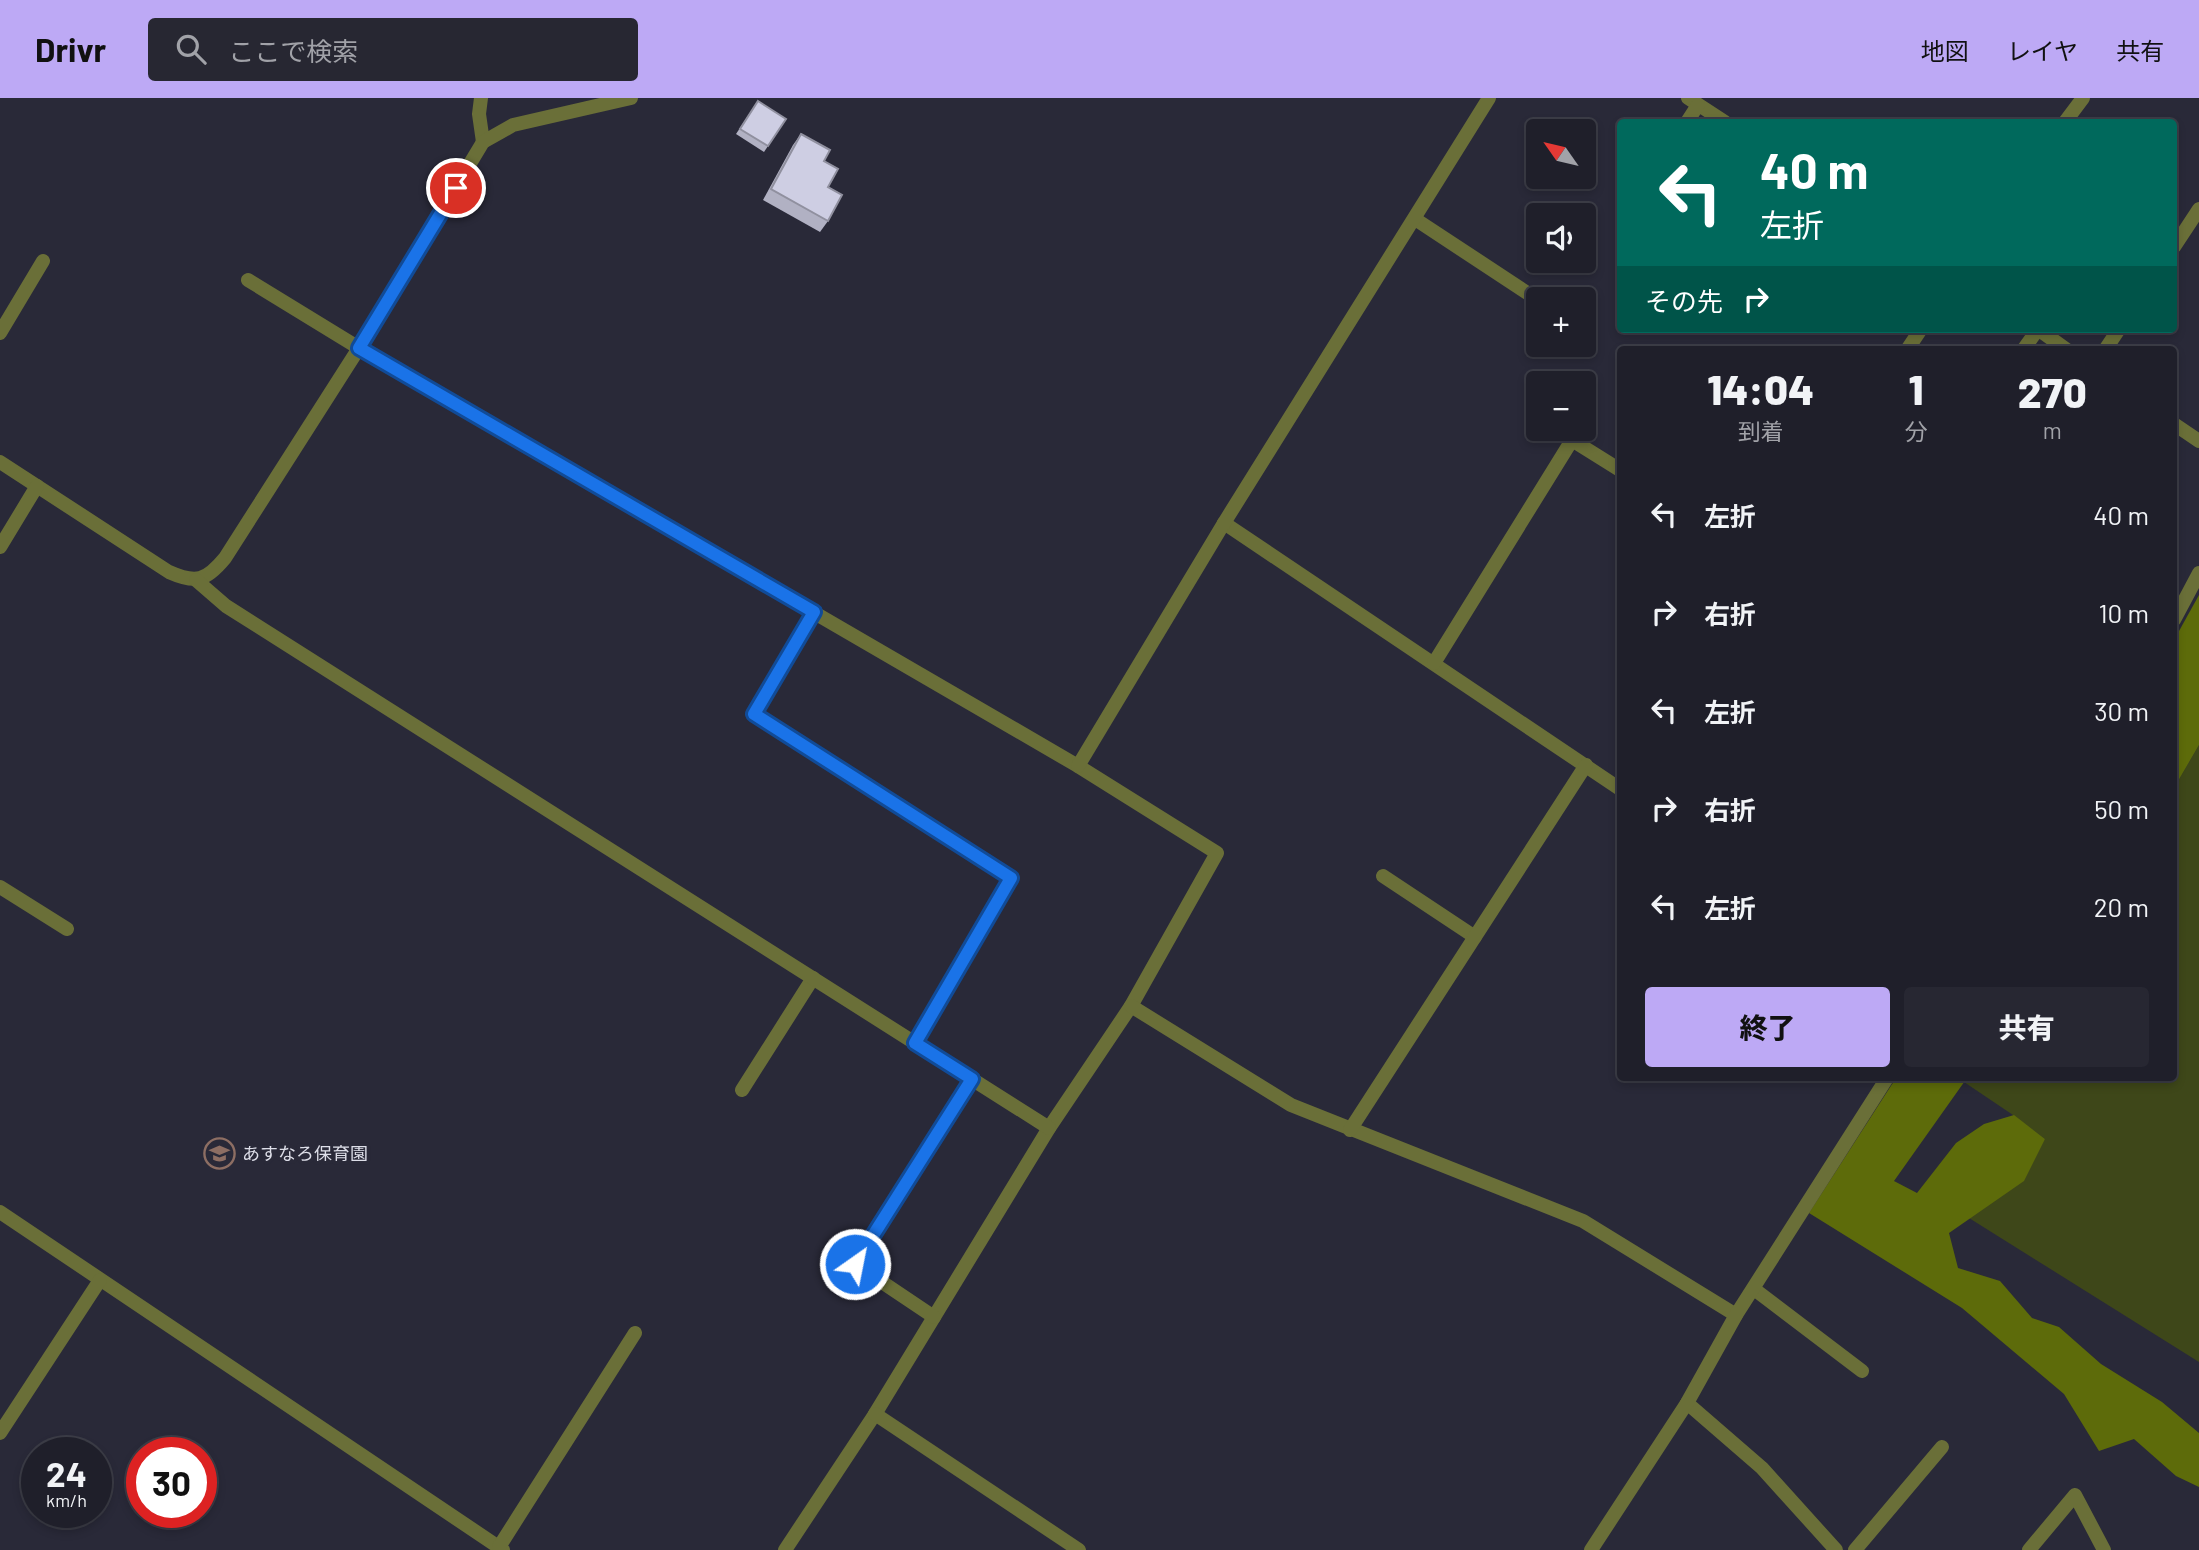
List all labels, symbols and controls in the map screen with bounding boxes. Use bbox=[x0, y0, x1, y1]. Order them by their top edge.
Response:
search box bbox=[148, 18, 638, 81]
text: Drivr bbox=[35, 29, 106, 69]
icon: search bbox=[172, 30, 210, 68]
text: ここで検索 bbox=[228, 35, 358, 66]
text: 地図 bbox=[1921, 36, 1969, 65]
text: レイヤ bbox=[2007, 36, 2078, 65]
text: 共有 bbox=[2116, 36, 2164, 65]
north arrow bbox=[1526, 119, 1596, 189]
map controls bbox=[1526, 119, 1596, 441]
text: 40 m bbox=[1760, 140, 1868, 199]
icon: left bbox=[1645, 147, 1736, 238]
pin bbox=[426, 158, 486, 218]
icon: arrive bbox=[437, 169, 475, 207]
button: sound bbox=[1526, 203, 1596, 273]
text: 左折 bbox=[1760, 205, 1824, 243]
icon: right bbox=[1737, 280, 1775, 318]
text: その先 bbox=[1645, 285, 1723, 316]
button: + bbox=[1526, 287, 1596, 357]
text: 14:04 bbox=[1707, 363, 1814, 413]
text: 1 bbox=[1909, 363, 1923, 413]
text: 270 bbox=[2018, 366, 2087, 416]
button: − bbox=[1526, 371, 1596, 441]
text: m bbox=[2043, 416, 2062, 444]
text: 到着 bbox=[1738, 417, 1784, 445]
text: 分 bbox=[1904, 417, 1927, 445]
icon: left bbox=[1645, 495, 1683, 533]
text: 40 m bbox=[2093, 499, 2149, 530]
text: 左折 bbox=[1704, 500, 1756, 531]
icon: right bbox=[1645, 593, 1683, 631]
text: 10 m bbox=[2099, 597, 2149, 628]
text: 右折 bbox=[1704, 598, 1756, 629]
icon: left bbox=[1645, 691, 1683, 729]
text: 30 m bbox=[2094, 695, 2149, 726]
text: 左折 bbox=[1704, 696, 1756, 727]
icon: right bbox=[1645, 789, 1683, 827]
text: 50 m bbox=[2094, 793, 2149, 824]
text: 右折 bbox=[1704, 794, 1756, 825]
icon: left bbox=[1645, 887, 1683, 925]
text: 20 m bbox=[2094, 891, 2149, 922]
text: 左折 bbox=[1704, 892, 1756, 923]
button: 終了 bbox=[1645, 987, 1890, 1067]
button: 共有 bbox=[1904, 987, 2149, 1067]
school or university icon: あすなろ保育園 bbox=[202, 1136, 236, 1170]
place label: あすなろ保育園 bbox=[242, 1142, 368, 1164]
position arrow bbox=[818, 1227, 892, 1301]
speed limit sign: 30 bbox=[126, 1437, 217, 1528]
text: 24 bbox=[46, 1452, 87, 1494]
text: km/h bbox=[46, 1489, 87, 1511]

